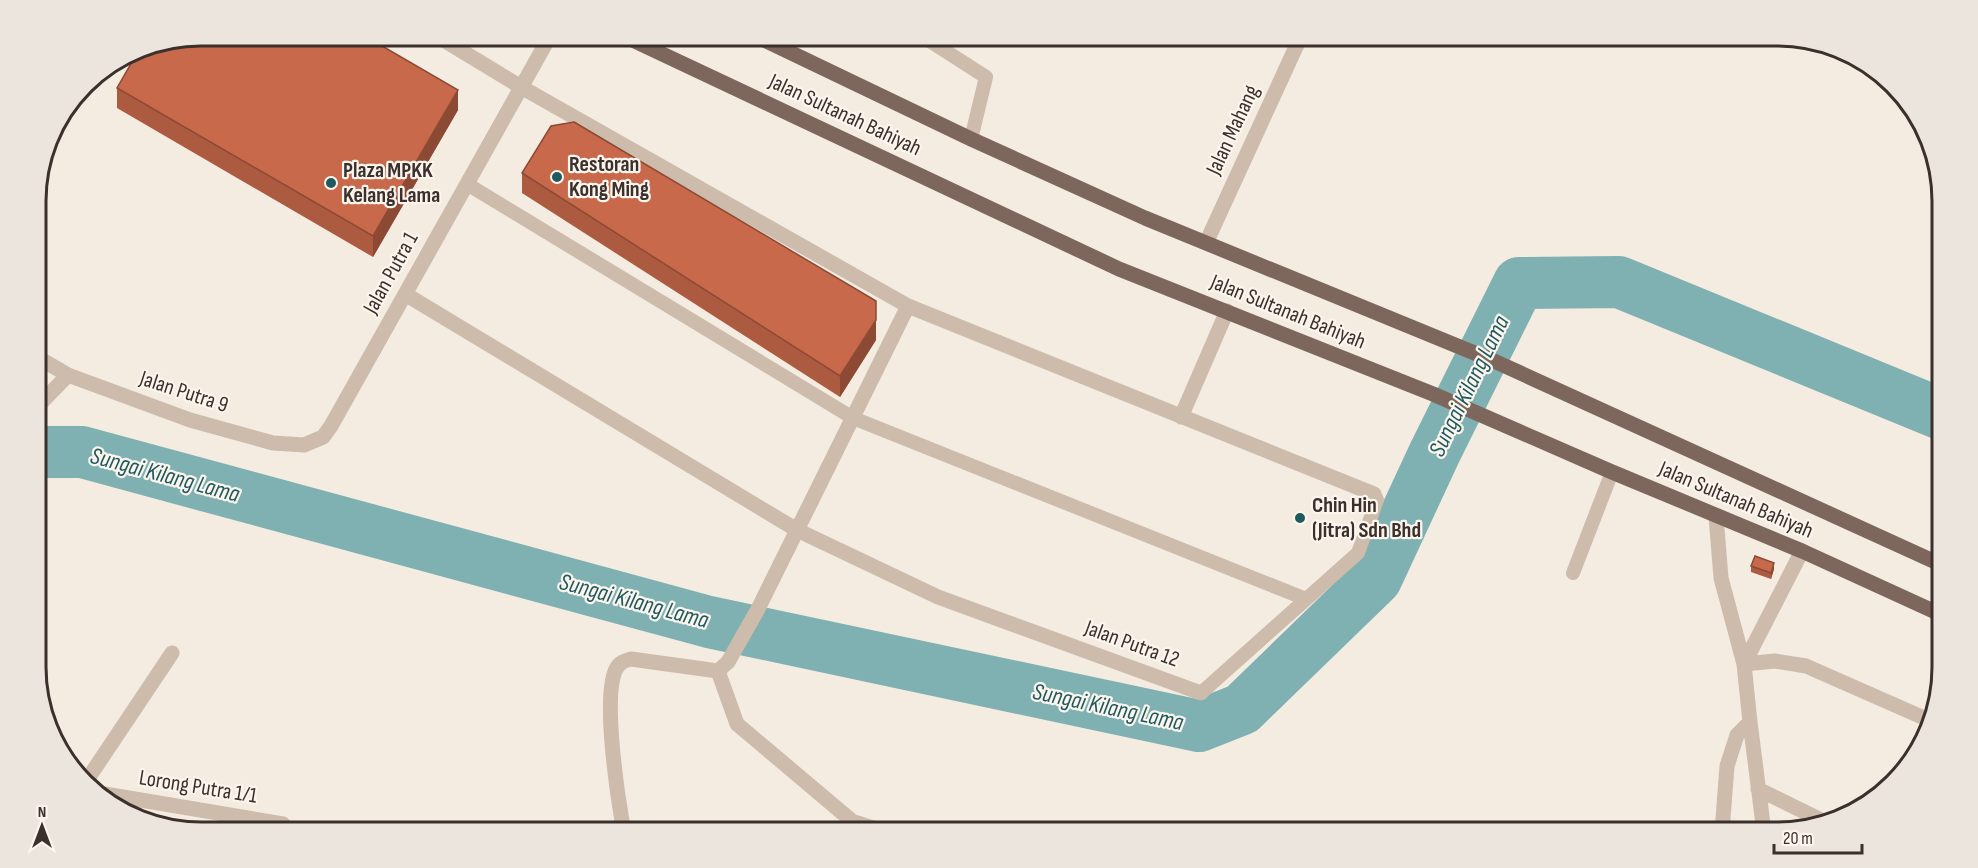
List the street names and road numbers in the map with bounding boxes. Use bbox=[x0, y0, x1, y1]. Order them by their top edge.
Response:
street label: Jalan Sultanah Bahiyah bbox=[764, 67, 925, 162]
street label: Jalan Mahang bbox=[1200, 81, 1266, 180]
street label: Jalan Putra 1 bbox=[357, 227, 425, 319]
street label: Jalan Sultanah Bahiyah bbox=[1206, 268, 1370, 355]
street label: Jalan Putra 9 bbox=[135, 365, 232, 419]
street label: Jalan Sultanah Bahiyah bbox=[1654, 455, 1817, 545]
street label: Jalan Putra 12 bbox=[1080, 614, 1183, 674]
street label: Lorong Putra 1/1 bbox=[137, 764, 259, 810]

